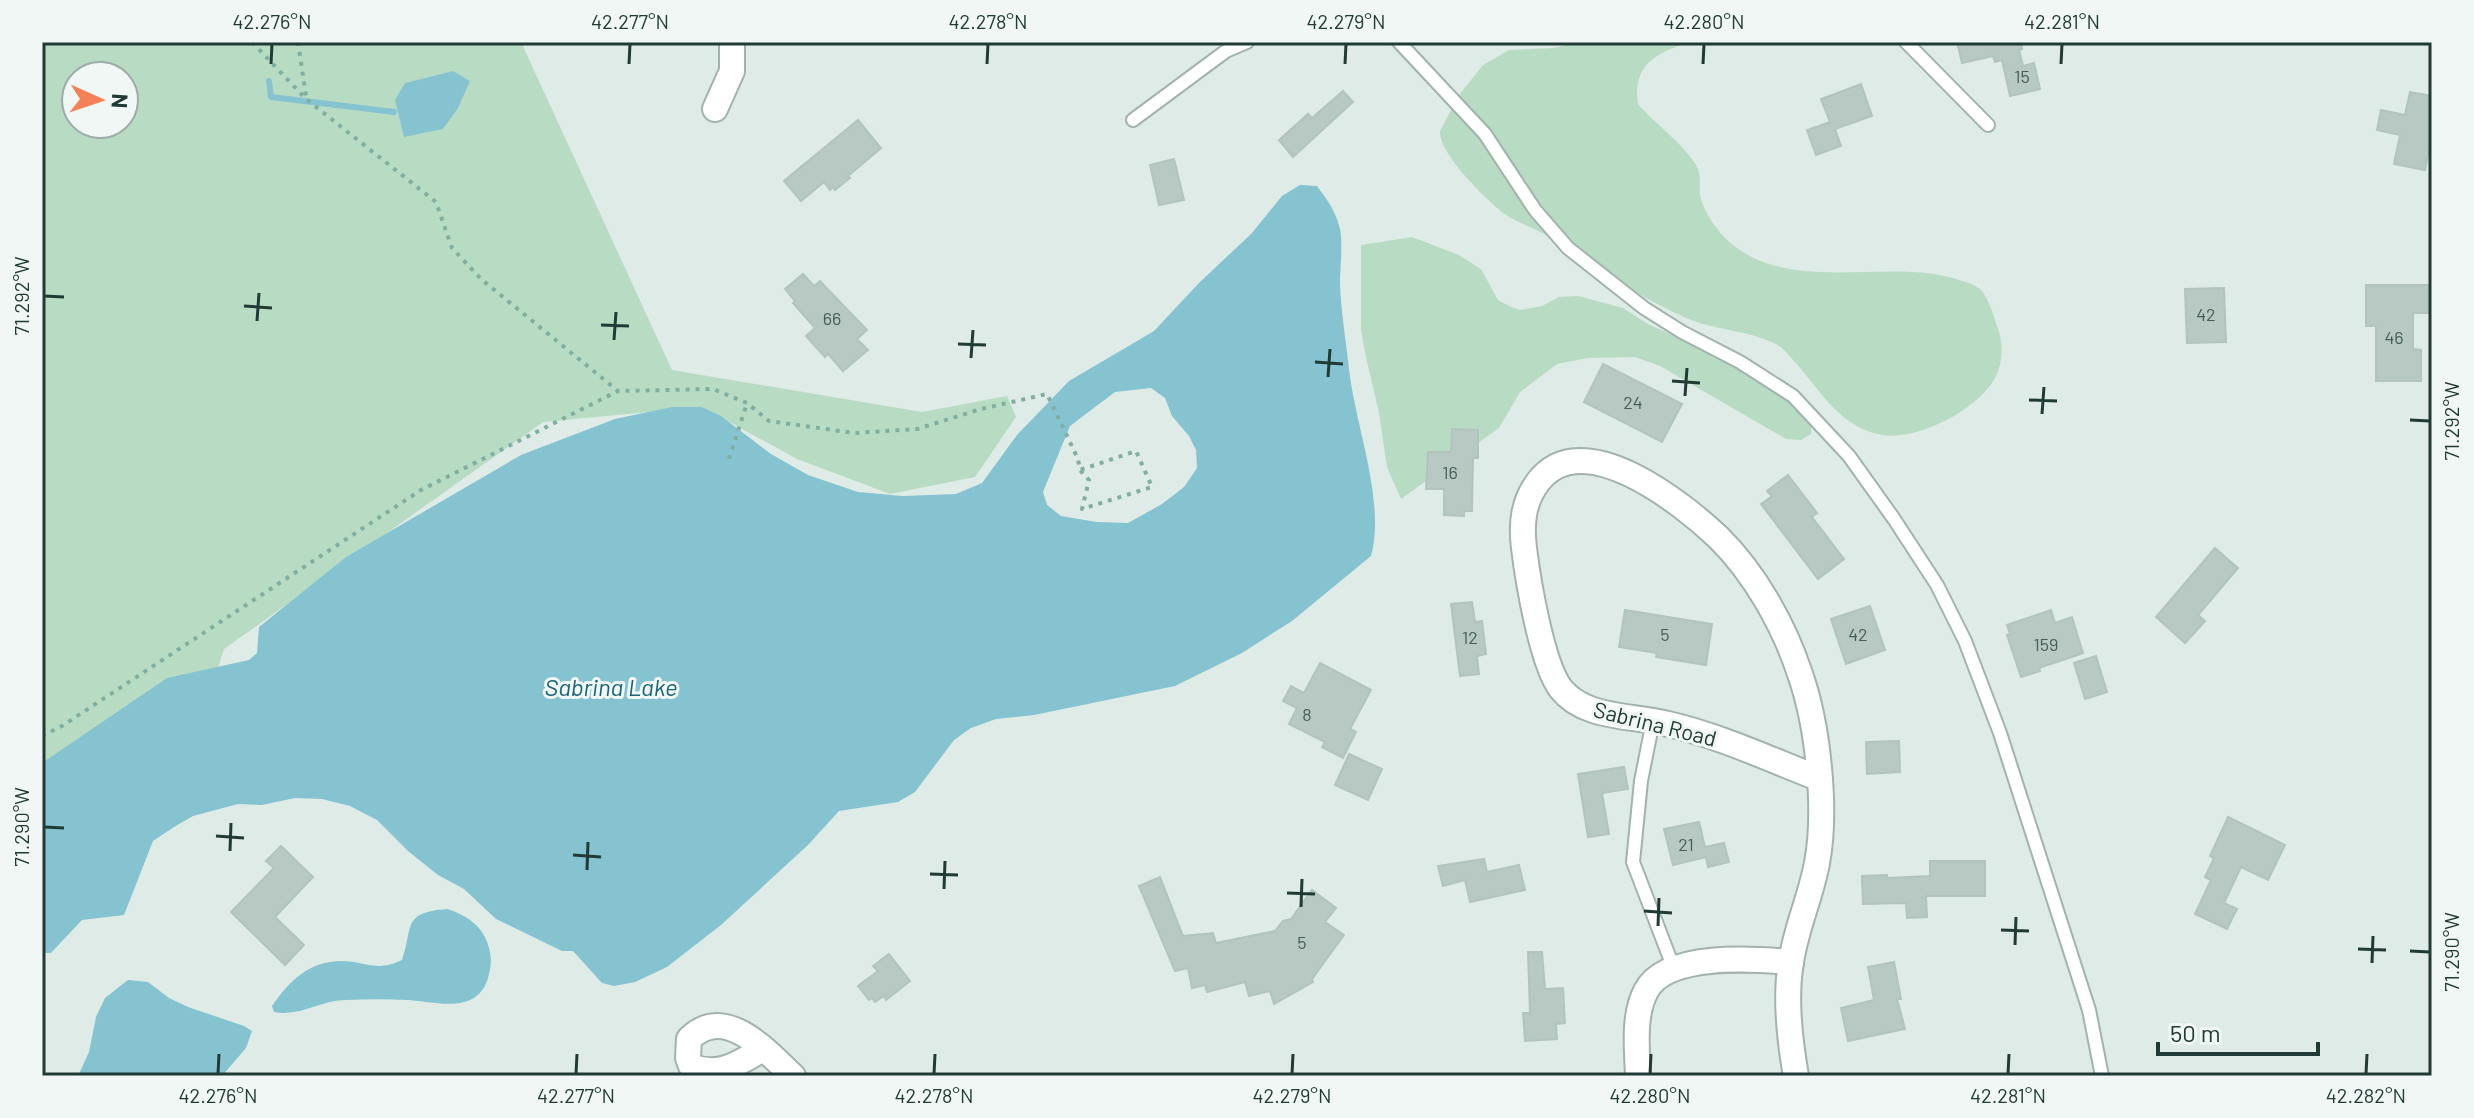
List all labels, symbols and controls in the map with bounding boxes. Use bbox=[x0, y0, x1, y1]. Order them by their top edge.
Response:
text: 42.276°N bbox=[233, 9, 311, 33]
text: 42.277°N bbox=[591, 9, 669, 33]
text: 42.278°N bbox=[948, 9, 1028, 33]
text: 42.279°N bbox=[1306, 9, 1386, 33]
text: 42.280°N bbox=[1664, 9, 1744, 33]
text: 42.281°N bbox=[2024, 9, 2100, 33]
north arrow bbox=[60, 60, 140, 140]
house number: 15 bbox=[2014, 65, 2030, 87]
text: N bbox=[108, 93, 134, 109]
text: 71.292°W bbox=[9, 256, 33, 336]
house number: 42 bbox=[2196, 303, 2216, 325]
house number: 66 bbox=[823, 307, 841, 329]
house number: 46 bbox=[2384, 326, 2404, 348]
text: 71.292°W bbox=[2439, 381, 2463, 461]
house number: 24 bbox=[1623, 391, 1643, 413]
house number: 16 bbox=[1442, 461, 1458, 483]
house number: 5 bbox=[1660, 623, 1670, 645]
house number: 42 bbox=[1848, 623, 1868, 645]
house number: 12 bbox=[1462, 626, 1478, 648]
house number: 159 bbox=[2034, 633, 2058, 655]
water label: Sabrina Lake bbox=[545, 672, 677, 701]
street label: Sabrina Road bbox=[1591, 695, 1719, 751]
house number: 8 bbox=[1302, 703, 1312, 725]
text: 71.290°W bbox=[9, 787, 33, 867]
house number: 21 bbox=[1678, 833, 1694, 855]
text: 71.290°W bbox=[2439, 912, 2463, 992]
house number: 5 bbox=[1297, 931, 1307, 953]
scale bar bbox=[2158, 1006, 2318, 1056]
text: 50 m bbox=[2170, 1018, 2221, 1047]
text: 42.276°N bbox=[179, 1083, 257, 1107]
text: 42.277°N bbox=[537, 1083, 615, 1107]
text: 42.278°N bbox=[894, 1083, 974, 1107]
text: 42.279°N bbox=[1252, 1083, 1332, 1107]
text: 42.280°N bbox=[1610, 1083, 1690, 1107]
text: 42.281°N bbox=[1970, 1083, 2046, 1107]
text: 42.282°N bbox=[2326, 1083, 2406, 1107]

